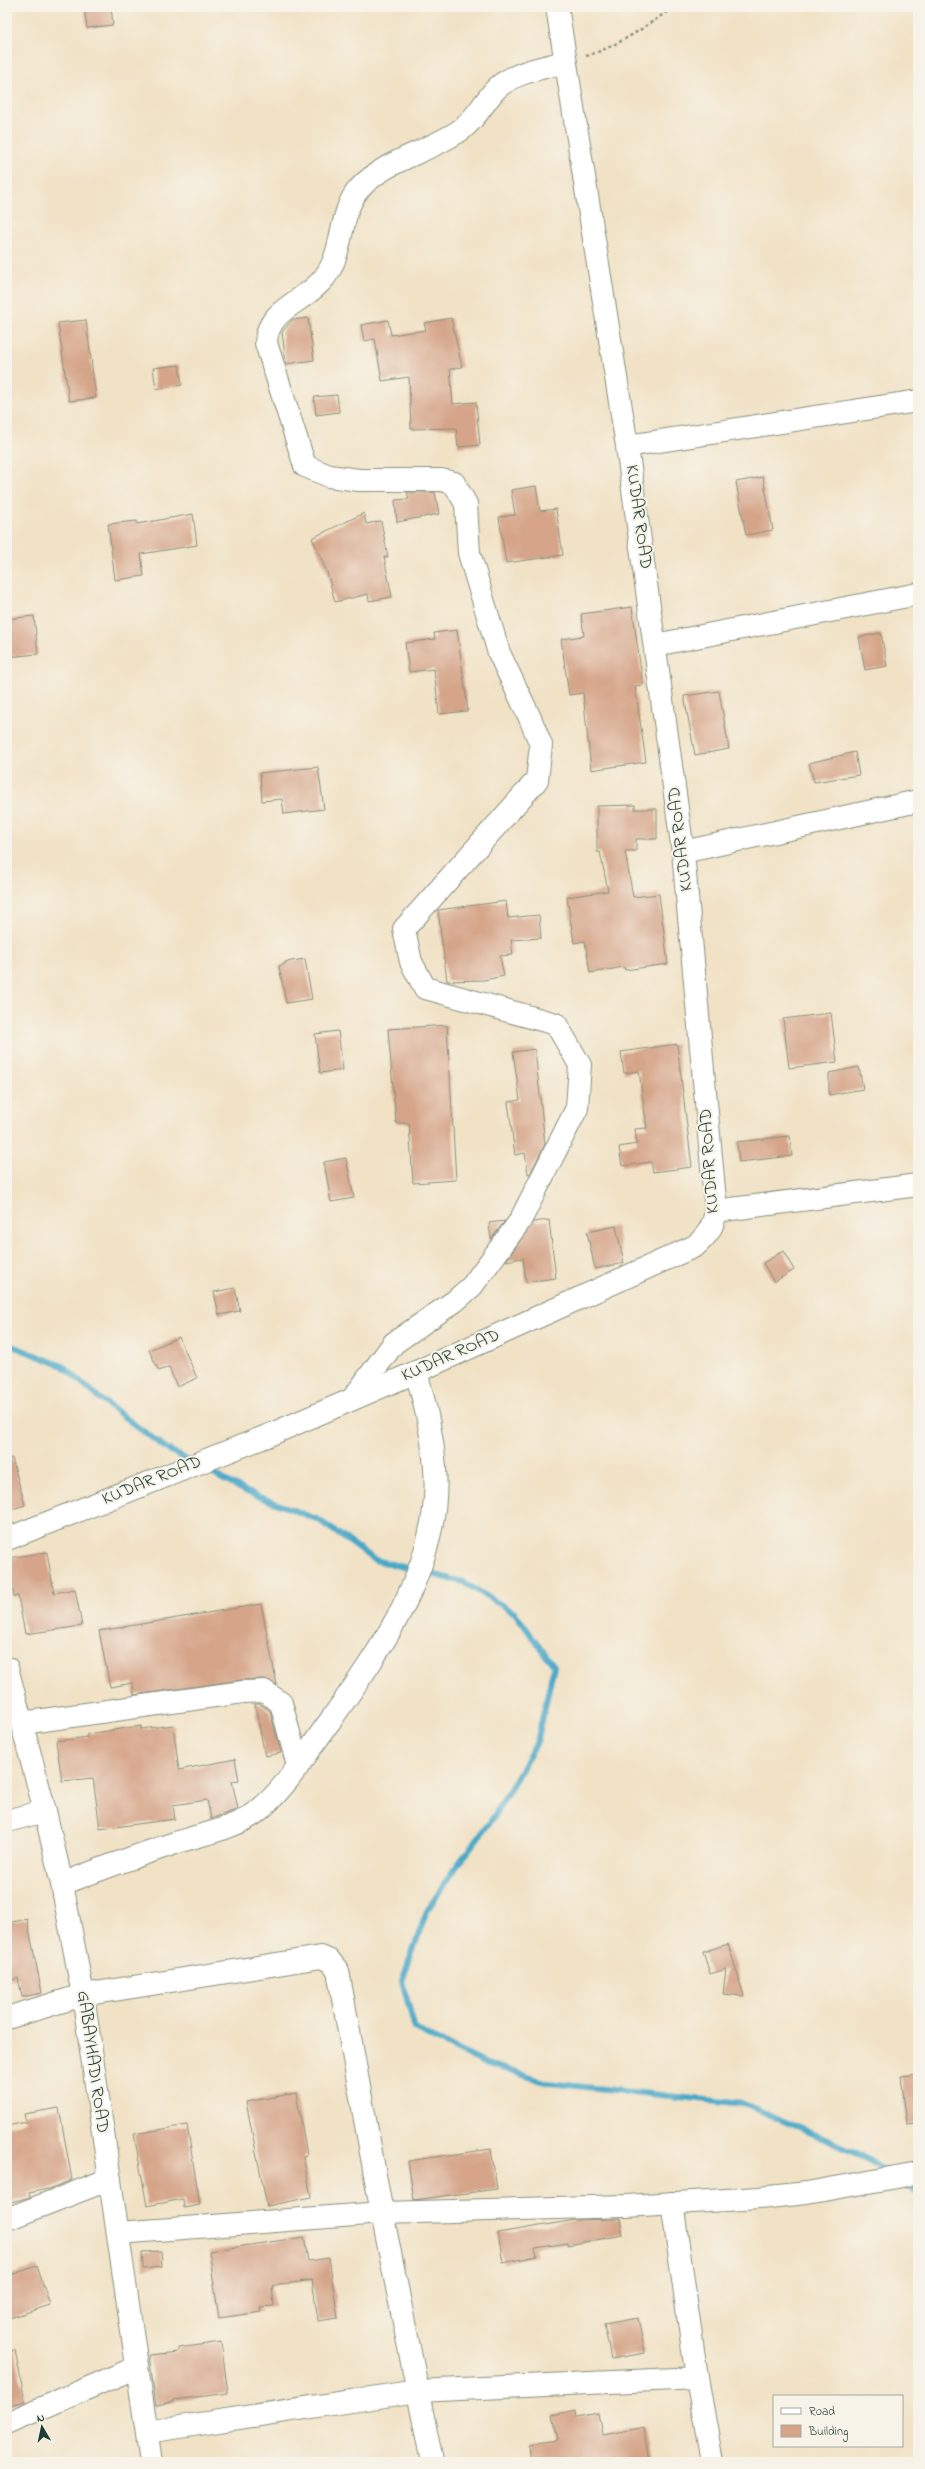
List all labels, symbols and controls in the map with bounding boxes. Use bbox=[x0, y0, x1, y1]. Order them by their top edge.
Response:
street label: KUDAR ROAD bbox=[618, 463, 658, 571]
street label: KUDAR ROAD bbox=[662, 785, 700, 893]
street label: KUDAR ROAD bbox=[693, 1108, 727, 1214]
street label: KUDAR ROAD bbox=[398, 1323, 504, 1389]
street label: KUDAR ROAD bbox=[98, 1449, 206, 1513]
street label: GABAYHADI ROAD bbox=[69, 1989, 115, 2135]
legend bbox=[773, 2395, 903, 2447]
text: Road bbox=[809, 2403, 835, 2421]
north arrow bbox=[22, 2407, 62, 2447]
text: N bbox=[36, 2410, 46, 2427]
text: Building bbox=[808, 2423, 848, 2442]

